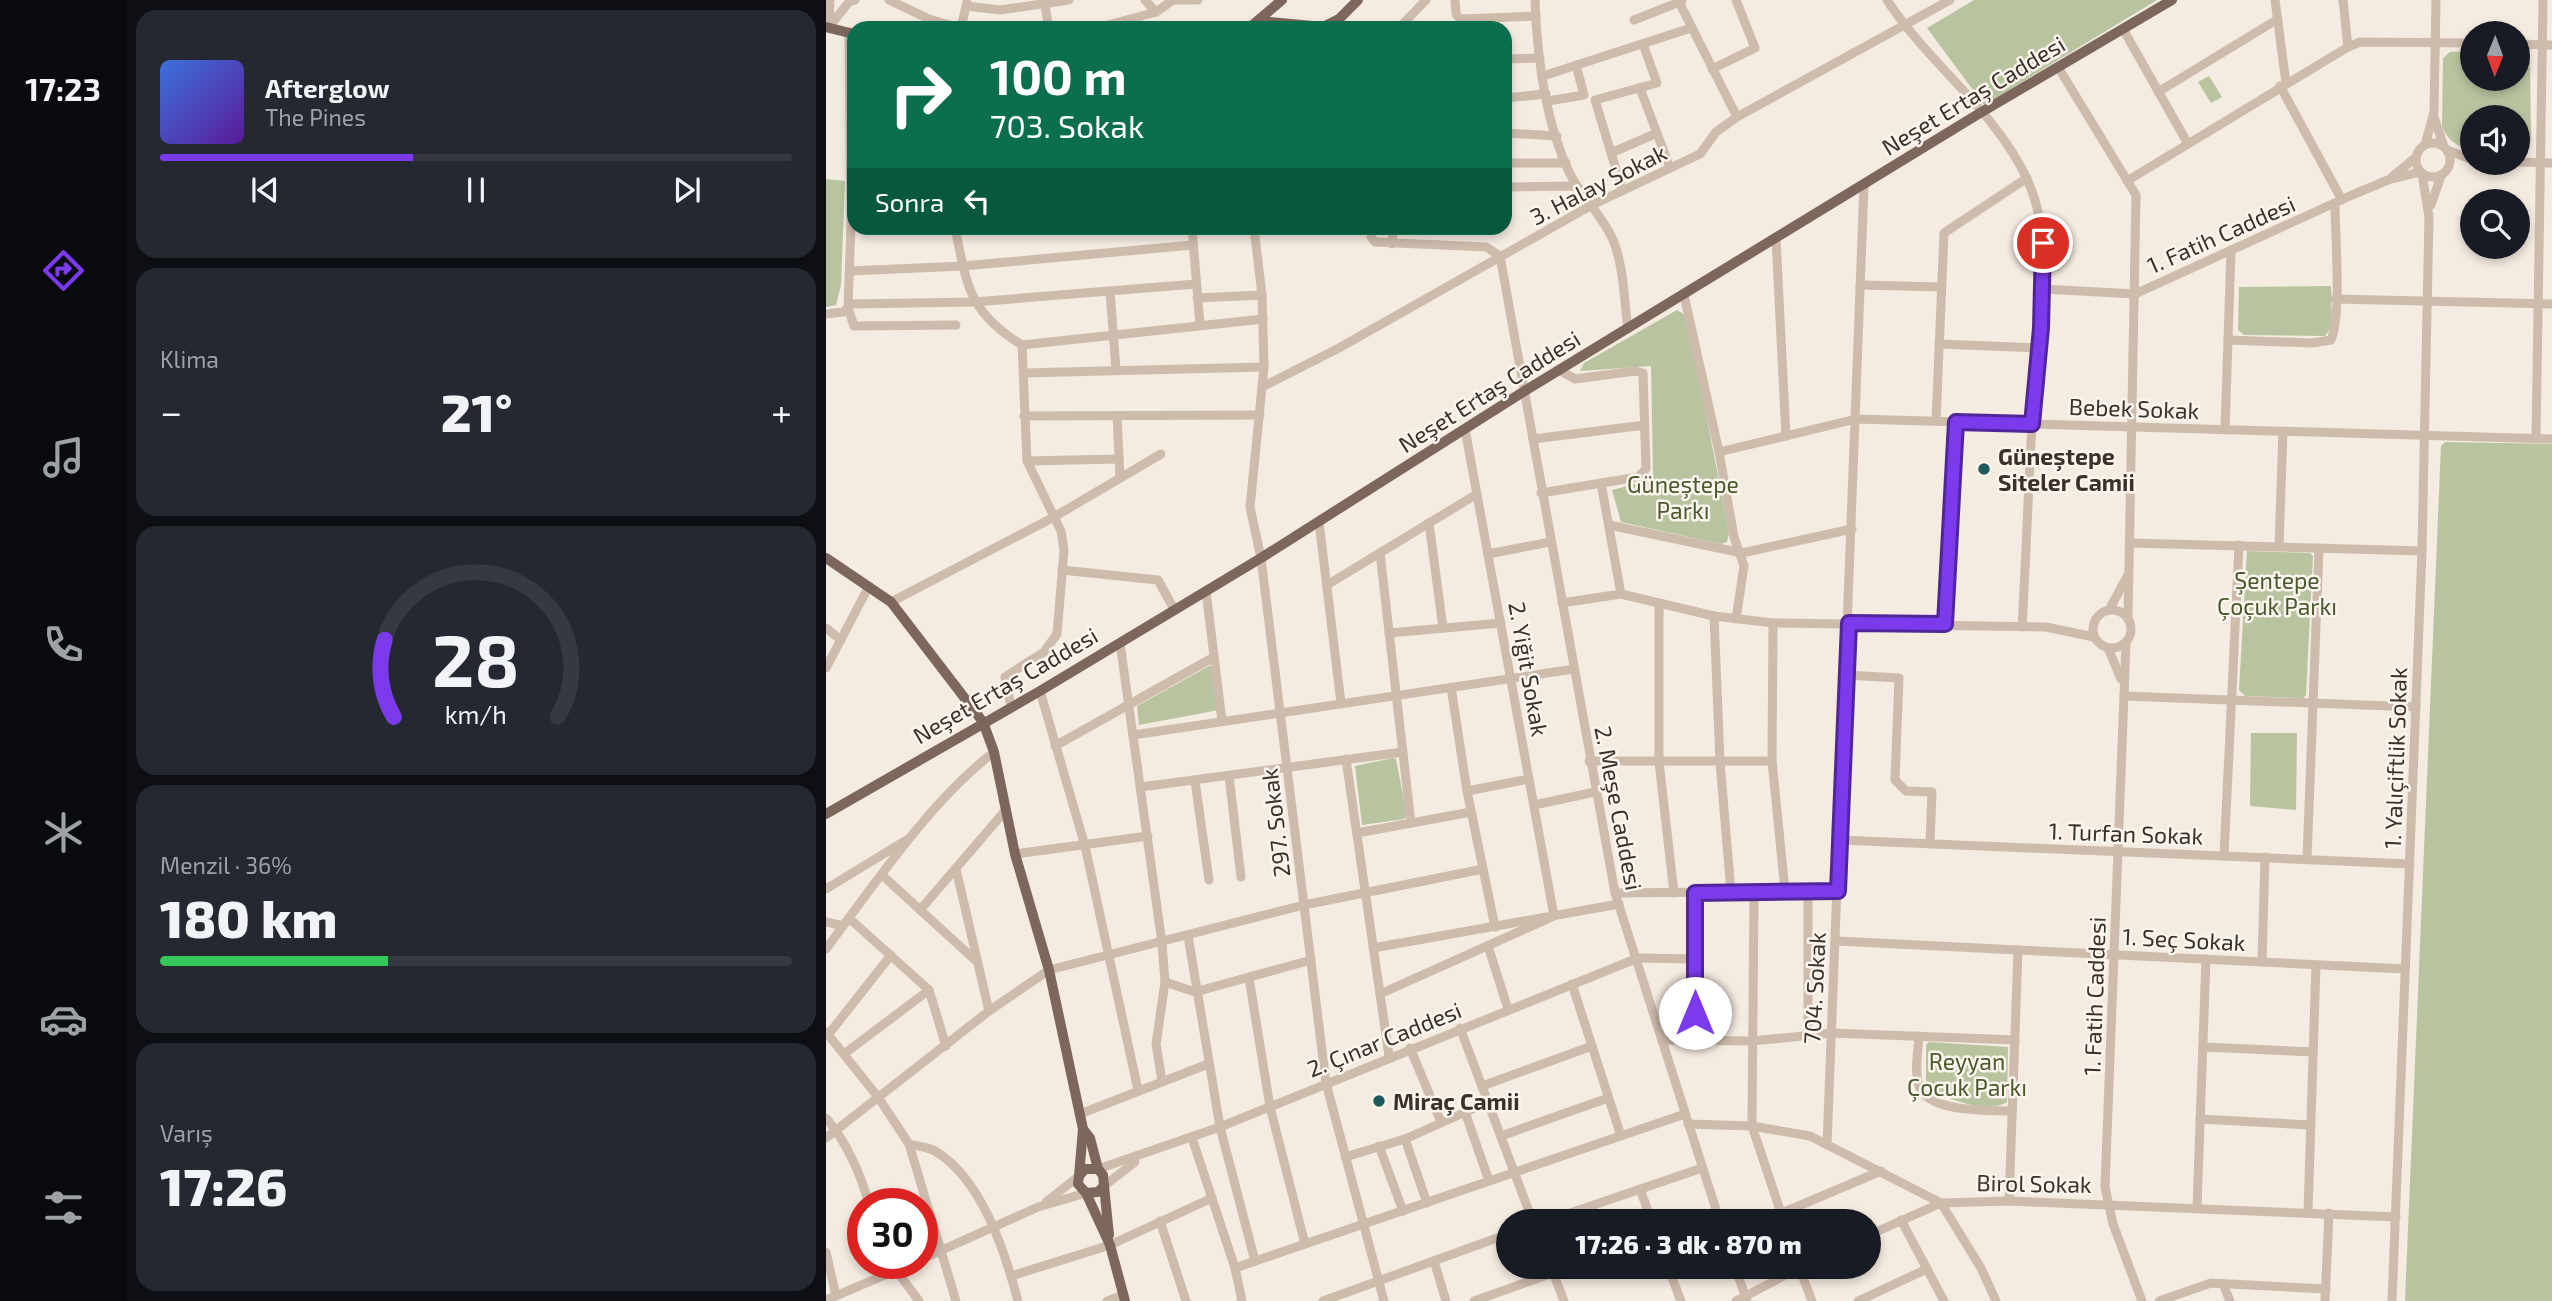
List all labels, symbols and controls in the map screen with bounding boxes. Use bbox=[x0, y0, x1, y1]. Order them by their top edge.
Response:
north arrow bbox=[2460, 21, 2530, 91]
map controls bbox=[2460, 21, 2530, 259]
street label: Neşet Ertaş Caddesi bbox=[1876, 29, 2070, 162]
text: 100 m bbox=[990, 46, 1127, 105]
icon: right bbox=[875, 49, 966, 140]
text: 17:23 bbox=[25, 69, 101, 107]
text: Afterglow bbox=[265, 72, 390, 103]
text: The Pines bbox=[265, 103, 366, 131]
button: sound bbox=[2460, 105, 2530, 175]
text: 703. Sokak bbox=[990, 106, 1144, 144]
street label: 3. Halay Sokak bbox=[1525, 137, 1671, 230]
icon: previous bbox=[246, 171, 284, 209]
icon: pause bbox=[457, 171, 495, 209]
icon: next bbox=[668, 171, 706, 209]
icon: left bbox=[958, 182, 996, 220]
text: Sonra bbox=[875, 186, 944, 217]
street label: 1. Fatih Caddesi bbox=[2143, 189, 2299, 279]
button: search bbox=[2460, 189, 2530, 259]
pin bbox=[2013, 213, 2073, 273]
icon: arrive bbox=[2024, 224, 2062, 262]
icon: directions bbox=[39, 246, 88, 295]
street label: Neşet Ertaş Caddesi bbox=[1393, 324, 1585, 459]
text: Klima bbox=[160, 345, 219, 373]
text: 21° bbox=[441, 380, 512, 442]
text: − bbox=[160, 388, 182, 434]
text: + bbox=[771, 388, 792, 434]
street label: Bebek Sokak bbox=[2068, 392, 2200, 424]
icon: music bbox=[39, 433, 88, 482]
place label: Güneştepe Siteler Camii bbox=[1998, 442, 2135, 496]
marker: Güneştepe Siteler Camii bbox=[1976, 461, 1992, 477]
park label: Güneştepe Parkı bbox=[1627, 470, 1739, 524]
park label: Şentepe Çoçuk Parkı bbox=[2217, 566, 2337, 621]
street label: 2. Yiğit Sokak bbox=[1503, 600, 1555, 739]
text: 28 bbox=[432, 614, 520, 702]
icon: phone bbox=[39, 620, 88, 669]
street label: Neşet Ertaş Caddesi bbox=[908, 621, 1103, 750]
street label: 1. Yalıçiftlik Sokak bbox=[2378, 666, 2413, 849]
text: km/h bbox=[445, 698, 507, 728]
street label: 2. Meşe Caddesi bbox=[1588, 723, 1649, 893]
street label: 297. Sokak bbox=[1254, 767, 1296, 879]
icon: climate bbox=[39, 808, 88, 857]
street label: 1. Turfan Sokak bbox=[2048, 816, 2204, 850]
text: Menzil · 36% bbox=[160, 851, 292, 879]
text: 180 km bbox=[160, 886, 337, 948]
street label: 1. Fatih Caddesi bbox=[2077, 916, 2111, 1076]
street label: 1. Seç Sokak bbox=[2122, 922, 2247, 957]
street label: 704. Sokak bbox=[1797, 931, 1831, 1045]
position arrow bbox=[1658, 976, 1732, 1050]
icon: car bbox=[39, 995, 88, 1044]
street label: 2. Çınar Caddesi bbox=[1303, 995, 1466, 1084]
park label: Reyyan Çocuk Parkı bbox=[1907, 1047, 2027, 1102]
place label: Miraç Camii bbox=[1393, 1087, 1520, 1116]
marker: Miraç Camii bbox=[1371, 1093, 1387, 1109]
text: Varış bbox=[160, 1119, 213, 1147]
text: 17:26 bbox=[160, 1154, 287, 1216]
street label: Birol Sokak bbox=[1976, 1168, 2092, 1198]
icon: filters bbox=[39, 1183, 88, 1232]
speed limit sign: 30 bbox=[847, 1188, 938, 1279]
text: 17:26 · 3 dk · 870 m bbox=[1575, 1228, 1802, 1259]

